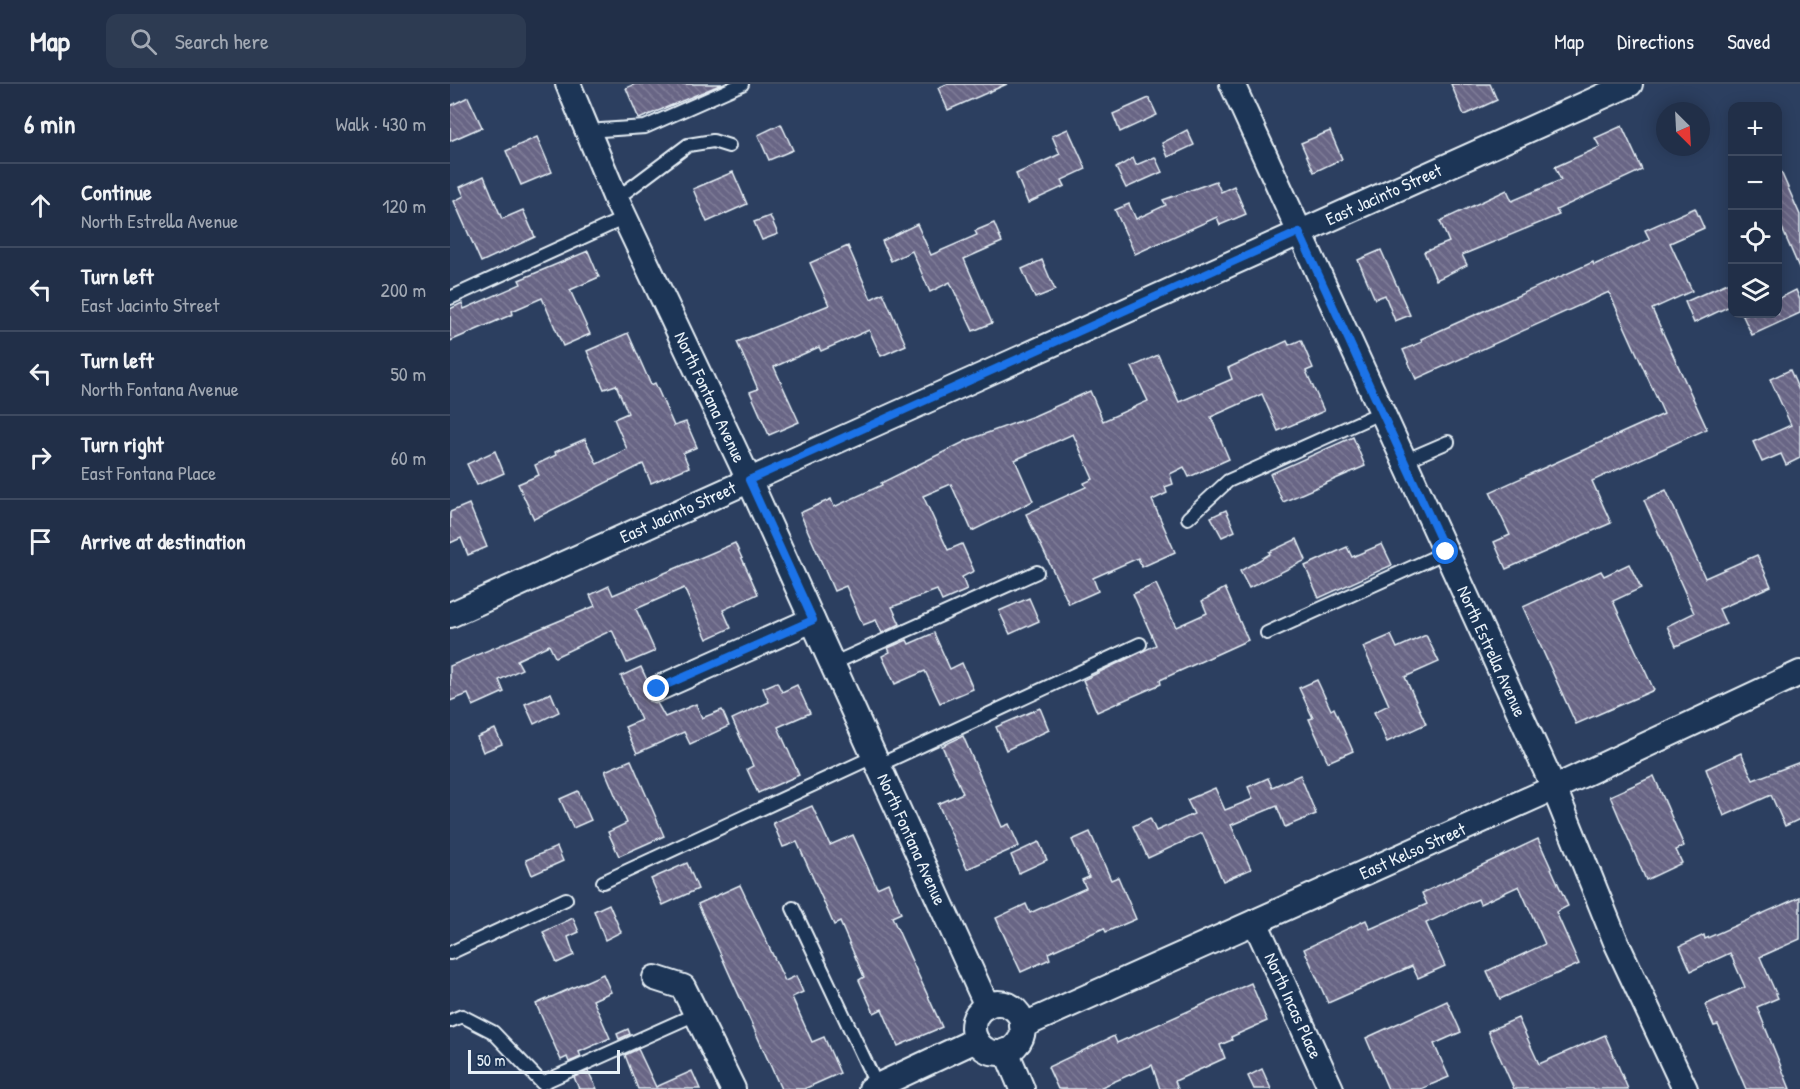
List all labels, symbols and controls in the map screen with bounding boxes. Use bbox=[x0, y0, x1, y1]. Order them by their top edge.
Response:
search box bbox=[106, 14, 526, 68]
text: Map bbox=[30, 22, 70, 60]
icon: search bbox=[127, 25, 160, 58]
text: Search here bbox=[175, 26, 269, 56]
text: Map bbox=[1554, 27, 1584, 56]
text: Directions bbox=[1617, 27, 1694, 56]
text: Saved bbox=[1727, 27, 1770, 56]
north arrow bbox=[1656, 102, 1710, 156]
map controls bbox=[1728, 102, 1782, 318]
button: + bbox=[1728, 102, 1782, 156]
text: 6 min bbox=[24, 106, 76, 141]
text: Walk · 430 m bbox=[335, 110, 426, 137]
button: − bbox=[1728, 156, 1782, 210]
street label: East Jacinto Street bbox=[1322, 157, 1446, 231]
text: Continue bbox=[81, 177, 152, 207]
icon: ahead bbox=[24, 189, 57, 222]
text: 120 m bbox=[382, 192, 426, 219]
text: North Estrella Avenue bbox=[81, 207, 238, 234]
button: locate bbox=[1728, 210, 1782, 264]
text: Turn left bbox=[81, 261, 154, 291]
button: layers bbox=[1728, 264, 1782, 318]
icon: left bbox=[24, 273, 57, 306]
text: 200 m bbox=[381, 276, 426, 303]
text: East Jacinto Street bbox=[81, 291, 219, 318]
street label: North Fontana Avenue bbox=[669, 327, 752, 467]
text: Turn left bbox=[81, 345, 154, 375]
icon: left bbox=[24, 357, 57, 390]
text: 50 m bbox=[390, 360, 426, 387]
text: North Fontana Avenue bbox=[81, 375, 239, 402]
text: Turn right bbox=[81, 429, 164, 459]
icon: right bbox=[24, 441, 57, 474]
text: 60 m bbox=[391, 444, 426, 471]
text: East Fontana Place bbox=[81, 459, 216, 486]
street label: East Jacinto Street bbox=[616, 475, 741, 549]
icon: arrive bbox=[24, 525, 57, 558]
text: Arrive at destination bbox=[81, 526, 246, 556]
route start bbox=[1432, 538, 1458, 564]
street label: North Estrella Avenue bbox=[1451, 582, 1533, 721]
route end bbox=[643, 675, 669, 701]
street label: North Fontana Avenue bbox=[871, 769, 953, 909]
street label: East Kelso Street bbox=[1355, 816, 1470, 885]
street label: North Incas Place bbox=[1259, 949, 1329, 1063]
scale bar bbox=[468, 1047, 620, 1074]
text: 50 m bbox=[477, 1049, 506, 1071]

